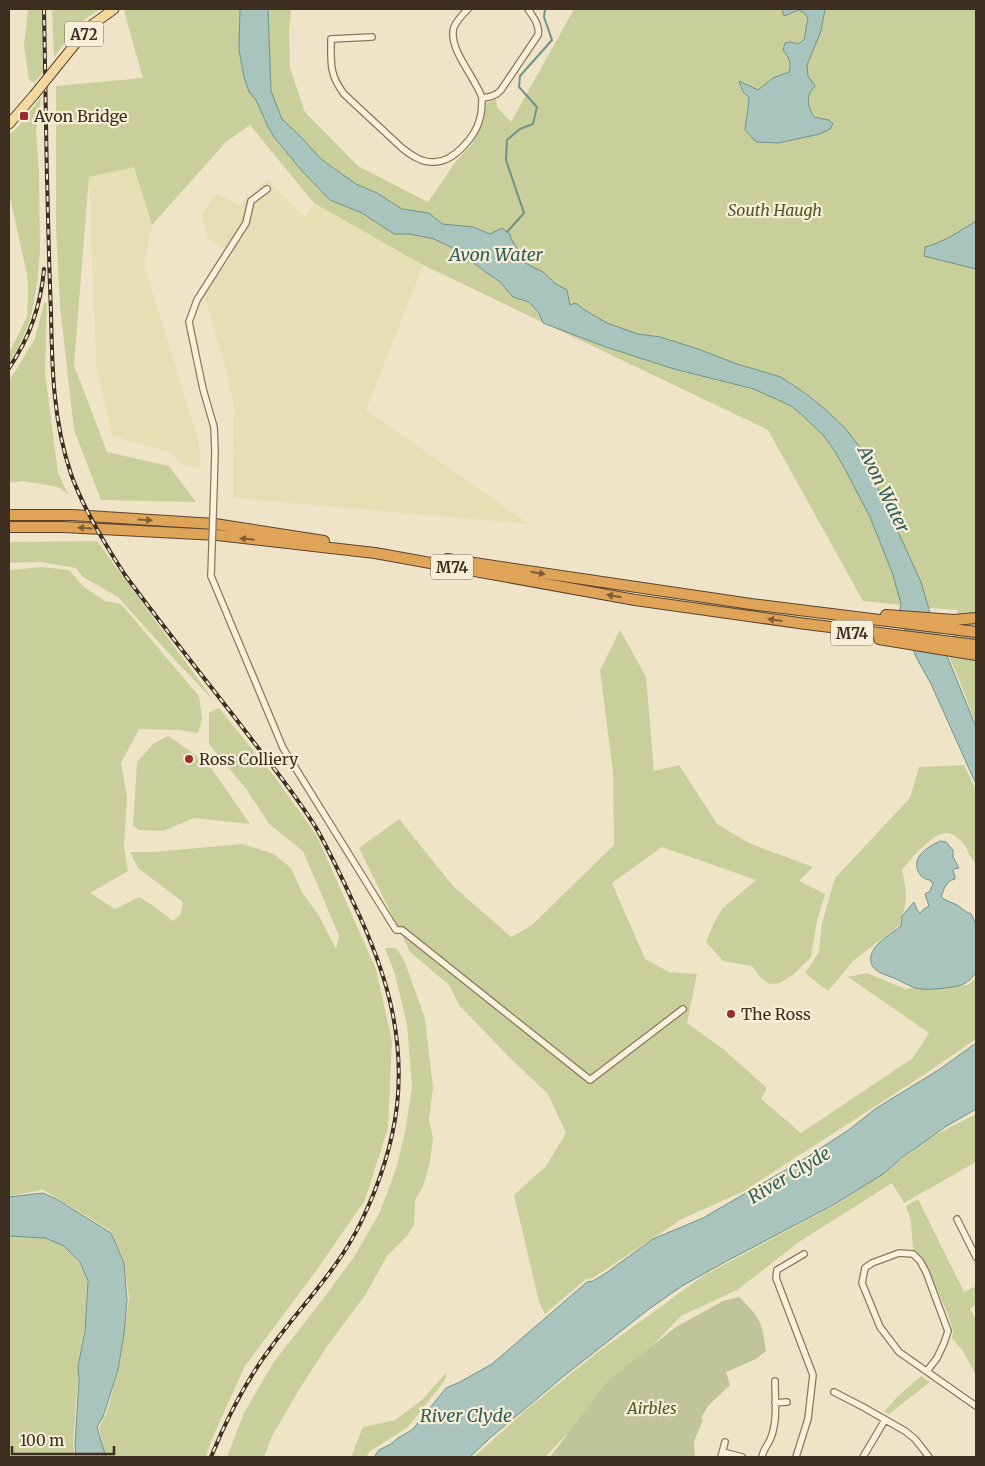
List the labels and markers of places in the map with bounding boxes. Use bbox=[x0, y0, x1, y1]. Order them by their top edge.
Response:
place label: Avon Bridge bbox=[33, 106, 127, 126]
marker: Avon Bridge bbox=[18, 110, 30, 122]
place label: Ross Colliery bbox=[199, 749, 299, 769]
marker: Ross Colliery bbox=[183, 753, 195, 765]
place label: The Ross bbox=[741, 1004, 811, 1024]
marker: The Ross bbox=[725, 1008, 737, 1020]

